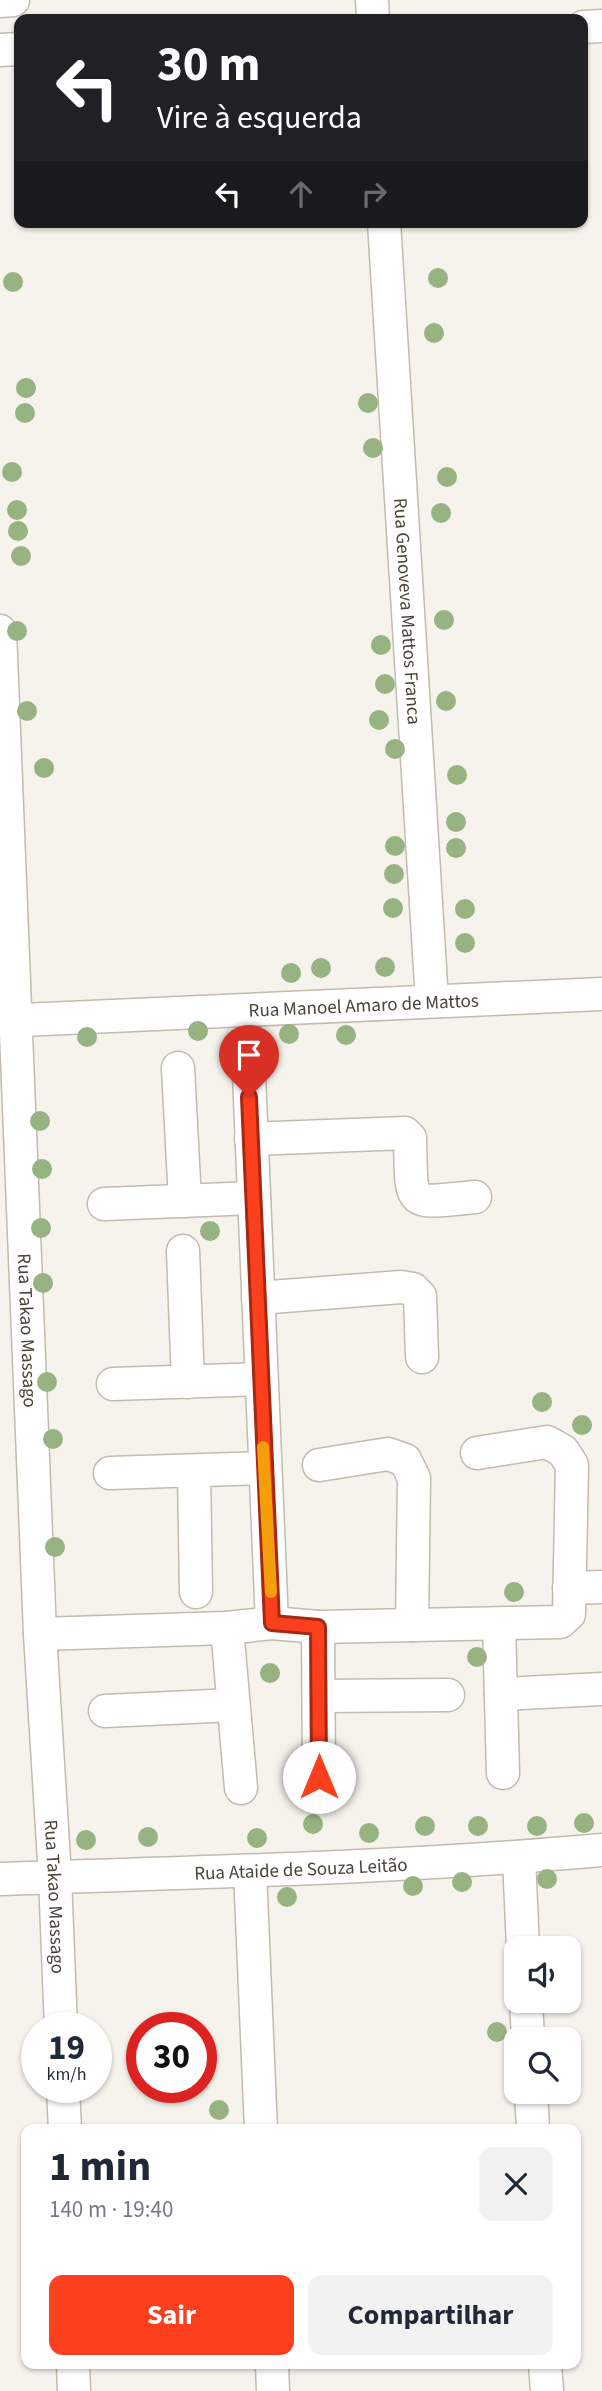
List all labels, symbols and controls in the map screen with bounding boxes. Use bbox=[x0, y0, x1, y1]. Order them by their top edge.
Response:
text: 30 m bbox=[157, 30, 261, 100]
icon: left bbox=[42, 42, 133, 133]
text: Vire à esquerda bbox=[157, 95, 362, 141]
icon: left bbox=[209, 175, 247, 213]
icon: ahead bbox=[282, 175, 320, 213]
icon: right bbox=[355, 175, 393, 213]
street label: Rua Genoveva Mattos Franca bbox=[386, 497, 427, 726]
street label: Rua Manoel Amaro de Mattos bbox=[248, 988, 479, 1025]
pin bbox=[219, 1025, 279, 1097]
icon: arrive bbox=[230, 1036, 268, 1074]
street label: Rua Takao Massago bbox=[10, 1253, 43, 1408]
position arrow bbox=[282, 1740, 356, 1814]
street label: Rua Takao Massago bbox=[36, 1819, 71, 1974]
street label: Rua Ataide de Souza Leitão bbox=[194, 1852, 408, 1888]
map controls bbox=[504, 1936, 581, 2104]
button: sound bbox=[504, 1936, 581, 2013]
speed limit sign: 30 bbox=[126, 2012, 217, 2103]
text: 19 bbox=[48, 2023, 85, 2073]
button: search bbox=[504, 2027, 581, 2104]
text: km/h bbox=[47, 2062, 86, 2087]
text: 1 min bbox=[49, 2137, 151, 2197]
button: close bbox=[479, 2147, 553, 2221]
text: 140 m · 19:40 bbox=[49, 2193, 173, 2226]
button: Sair bbox=[49, 2275, 294, 2355]
button: Compartilhar bbox=[308, 2275, 553, 2355]

